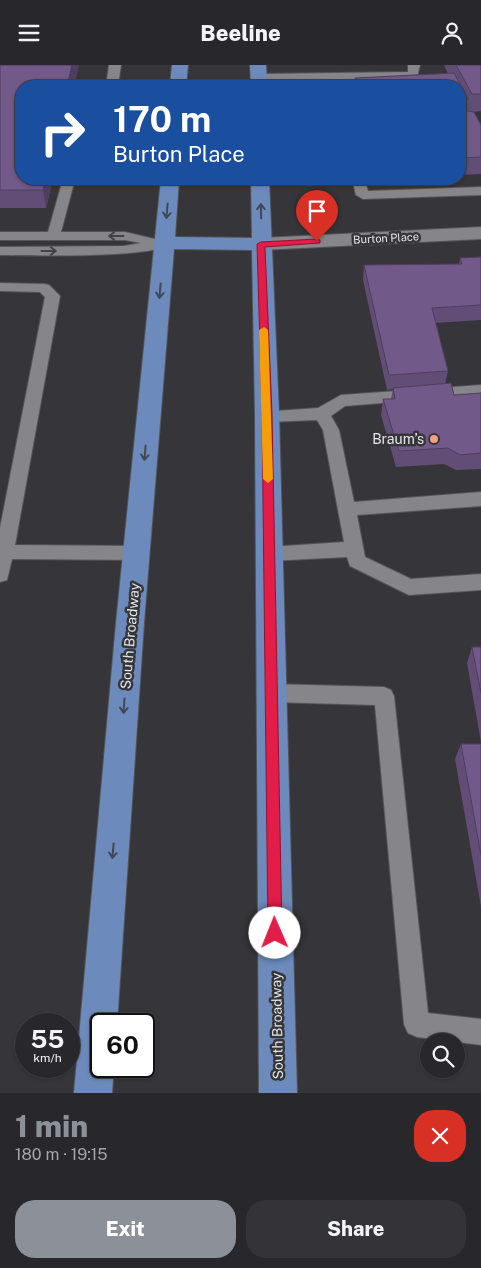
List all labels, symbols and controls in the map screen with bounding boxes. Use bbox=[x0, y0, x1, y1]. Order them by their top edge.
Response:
icon: menu bbox=[15, 19, 43, 47]
icon: person bbox=[438, 19, 466, 47]
text: Beeline bbox=[200, 20, 281, 46]
text: 170 m bbox=[113, 99, 211, 140]
icon: right bbox=[30, 100, 95, 165]
text: Burton Place bbox=[113, 141, 245, 167]
pin bbox=[296, 190, 338, 241]
icon: arrive bbox=[303, 197, 331, 225]
one-way arrow bbox=[162, 202, 172, 218]
one-way arrow bbox=[256, 204, 265, 220]
street label: Burton Place bbox=[353, 230, 419, 246]
one-way arrow bbox=[108, 231, 124, 241]
one-way arrow bbox=[40, 246, 56, 256]
one-way arrow bbox=[155, 283, 164, 299]
place label: Braum’s bbox=[372, 431, 424, 447]
marker: Braum’s bbox=[428, 433, 440, 445]
one-way arrow bbox=[141, 445, 150, 461]
street label: South Broadway bbox=[117, 582, 143, 690]
one-way arrow bbox=[119, 698, 129, 714]
one-way arrow bbox=[108, 843, 117, 859]
position arrow bbox=[248, 906, 300, 958]
street label: South Broadway bbox=[268, 972, 286, 1079]
speed limit sign: 60 bbox=[90, 1013, 155, 1078]
text: 55 bbox=[31, 1024, 64, 1054]
map controls bbox=[420, 1033, 465, 1078]
button: search bbox=[420, 1033, 465, 1078]
text: km/h bbox=[33, 1051, 62, 1065]
text: 1 min bbox=[15, 1108, 88, 1144]
button: close bbox=[414, 1110, 466, 1162]
text: 180 m · 19:15 bbox=[15, 1145, 108, 1164]
button: Exit bbox=[15, 1200, 236, 1258]
button: Share bbox=[246, 1200, 466, 1258]

